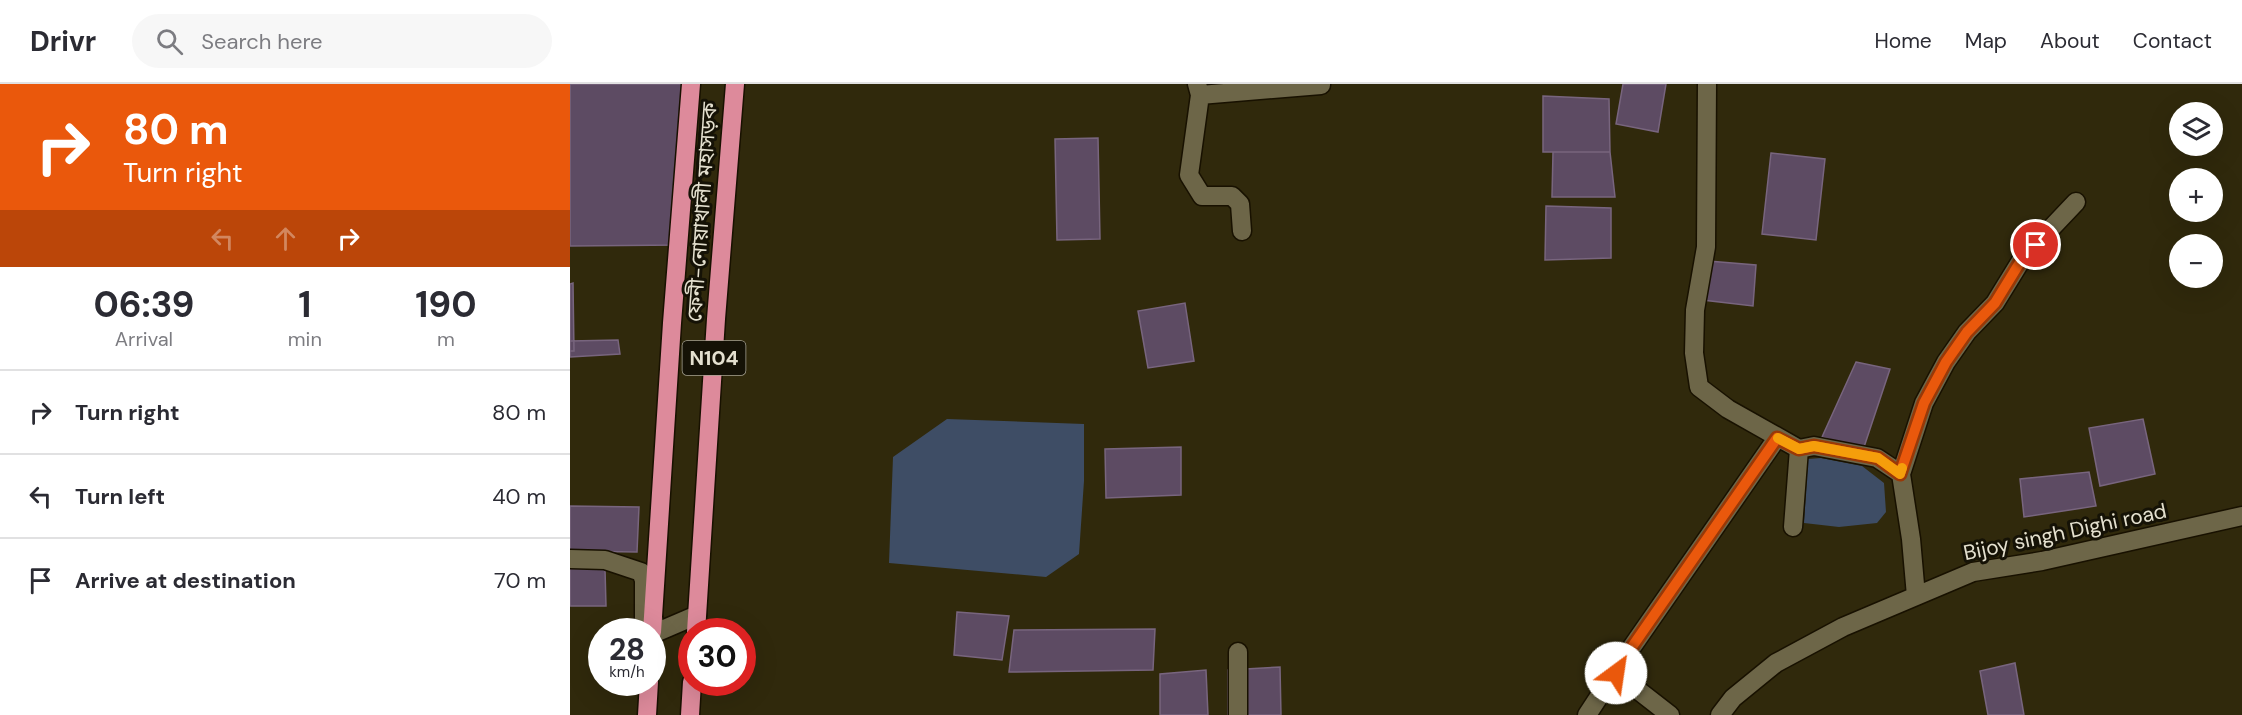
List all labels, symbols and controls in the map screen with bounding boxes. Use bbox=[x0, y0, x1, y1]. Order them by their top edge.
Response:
search box bbox=[132, 14, 552, 68]
text: Drivr bbox=[30, 23, 96, 60]
icon: search bbox=[153, 25, 186, 58]
text: Search here bbox=[201, 27, 323, 56]
text: Home bbox=[1874, 27, 1932, 55]
text: Map bbox=[1965, 27, 2007, 55]
text: About bbox=[2040, 27, 2100, 55]
text: Contact bbox=[2133, 27, 2212, 55]
street label: ফেনী-নোয়াখালী মহাসড়ক bbox=[680, 100, 724, 323]
text: 80 m bbox=[123, 102, 229, 157]
map controls bbox=[2169, 102, 2223, 288]
button: layers bbox=[2169, 102, 2223, 156]
icon: right bbox=[24, 108, 102, 186]
text: Turn right bbox=[123, 155, 243, 190]
button: + bbox=[2169, 168, 2223, 222]
pin bbox=[2010, 219, 2061, 270]
icon: left bbox=[206, 222, 239, 255]
icon: ahead bbox=[269, 222, 302, 255]
icon: right bbox=[332, 222, 365, 255]
icon: arrive bbox=[2019, 228, 2052, 261]
button: − bbox=[2169, 234, 2223, 288]
text: 06:39 bbox=[93, 281, 194, 328]
text: 1 bbox=[298, 281, 311, 328]
text: 190 bbox=[415, 281, 477, 328]
text: Arrival bbox=[115, 326, 173, 352]
text: min bbox=[288, 326, 322, 352]
text: m bbox=[437, 326, 455, 352]
road number: N104 bbox=[682, 341, 746, 375]
icon: right bbox=[24, 396, 57, 429]
text: Turn right bbox=[75, 398, 180, 427]
text: 80 m bbox=[492, 398, 546, 427]
icon: left bbox=[24, 480, 57, 513]
text: Turn left bbox=[75, 482, 165, 511]
text: 40 m bbox=[492, 482, 546, 511]
street label: Bijoy singh Dighi road bbox=[1961, 497, 2169, 567]
icon: arrive bbox=[24, 564, 57, 597]
text: Arrive at destination bbox=[75, 566, 296, 595]
text: 70 m bbox=[494, 566, 546, 595]
speed limit sign: 30 bbox=[678, 618, 756, 696]
text: 28 bbox=[609, 630, 645, 669]
position arrow bbox=[1584, 641, 1648, 705]
text: km/h bbox=[609, 662, 645, 682]

